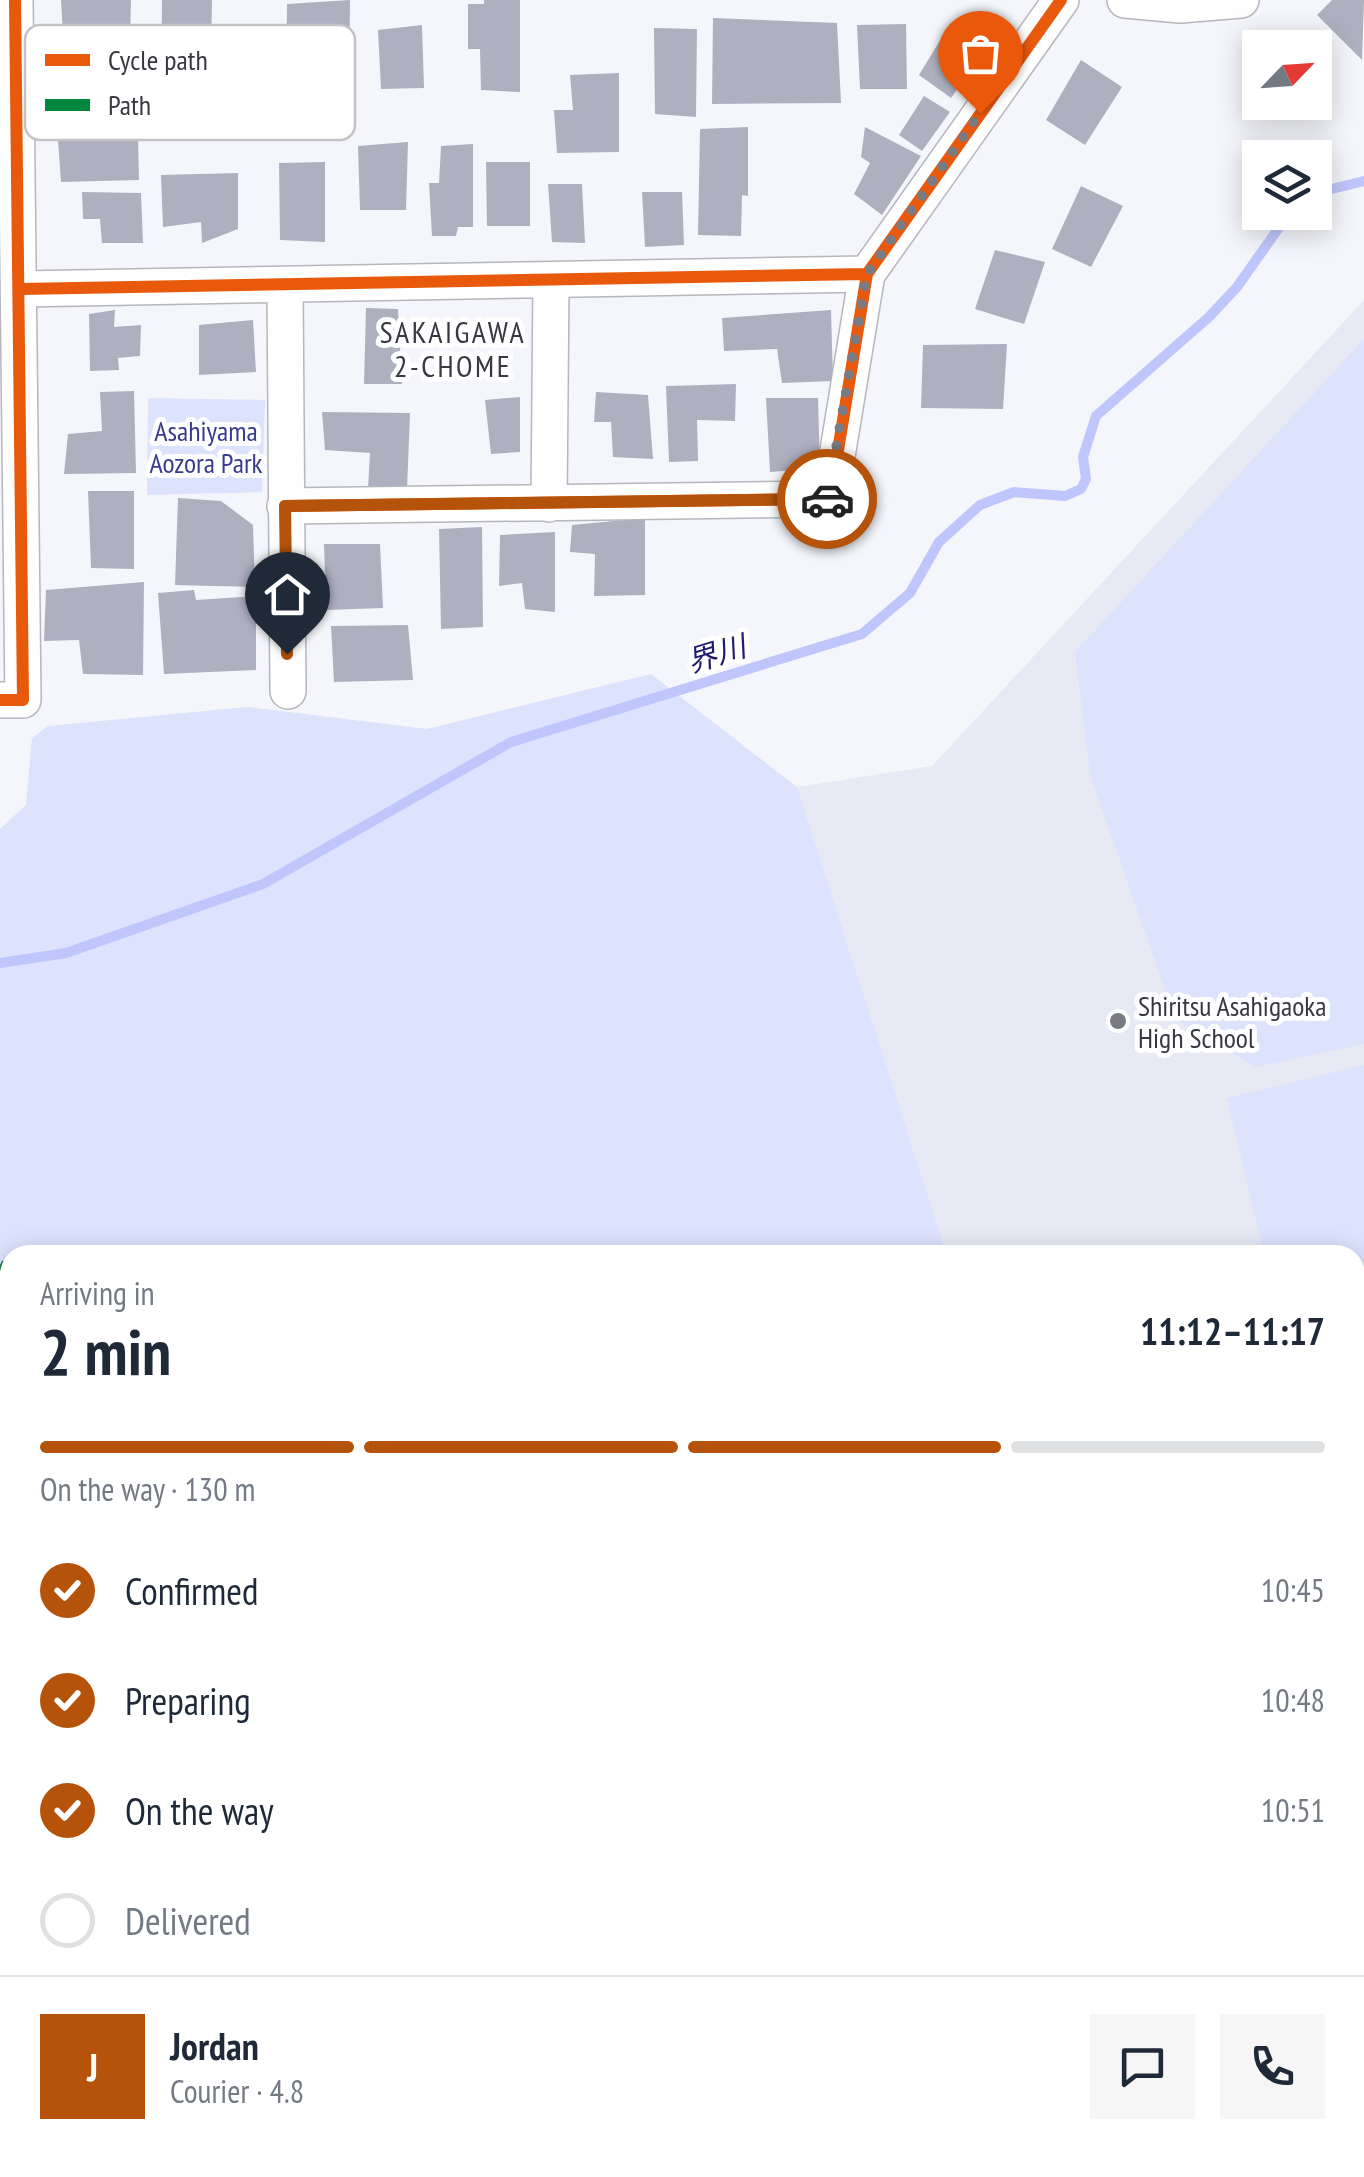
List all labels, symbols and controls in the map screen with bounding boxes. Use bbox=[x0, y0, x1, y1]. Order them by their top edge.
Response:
pin bbox=[938, 11, 1023, 114]
legend bbox=[25, 25, 355, 140]
icon: bag bbox=[953, 26, 1008, 81]
north arrow bbox=[1242, 30, 1332, 120]
map controls bbox=[1242, 30, 1332, 230]
text: Cycle path bbox=[108, 41, 208, 78]
text: Path bbox=[108, 86, 151, 123]
button: layers bbox=[1242, 140, 1332, 230]
district label: SAKAIGAWA 2-CHOME bbox=[380, 312, 526, 385]
park label: Asahiyama Aozora Park bbox=[150, 412, 263, 481]
courier bbox=[777, 449, 877, 549]
icon: car bbox=[800, 472, 855, 527]
pin bbox=[245, 552, 330, 655]
icon: home bbox=[260, 567, 315, 622]
water label: 界川 bbox=[682, 625, 753, 680]
place label: Shiritsu Asahigaoka High School bbox=[1138, 987, 1326, 1056]
marker: Shiritsu Asahigaoka High School bbox=[1107, 1010, 1129, 1032]
text: Arriving in bbox=[40, 1272, 155, 1314]
text: 11:12–11:17 bbox=[1140, 1306, 1325, 1355]
text: 2 min bbox=[40, 1309, 171, 1393]
text: On the way · 130 m bbox=[40, 1468, 255, 1510]
icon: check bbox=[40, 1563, 95, 1618]
text: Confirmed bbox=[125, 1566, 258, 1615]
text: 10:45 bbox=[1261, 1569, 1325, 1611]
icon: check bbox=[40, 1673, 95, 1728]
text: Preparing bbox=[125, 1676, 251, 1725]
text: 10:48 bbox=[1261, 1679, 1325, 1721]
icon: check bbox=[40, 1783, 95, 1838]
text: On the way bbox=[125, 1786, 273, 1835]
text: 10:51 bbox=[1261, 1789, 1325, 1831]
text: Delivered bbox=[125, 1896, 251, 1945]
button: chat bbox=[1090, 2014, 1195, 2119]
button: phone bbox=[1220, 2014, 1325, 2119]
text: Jordan bbox=[170, 2021, 259, 2070]
text: J bbox=[87, 2042, 98, 2091]
text: Courier · 4.8 bbox=[170, 2070, 304, 2112]

